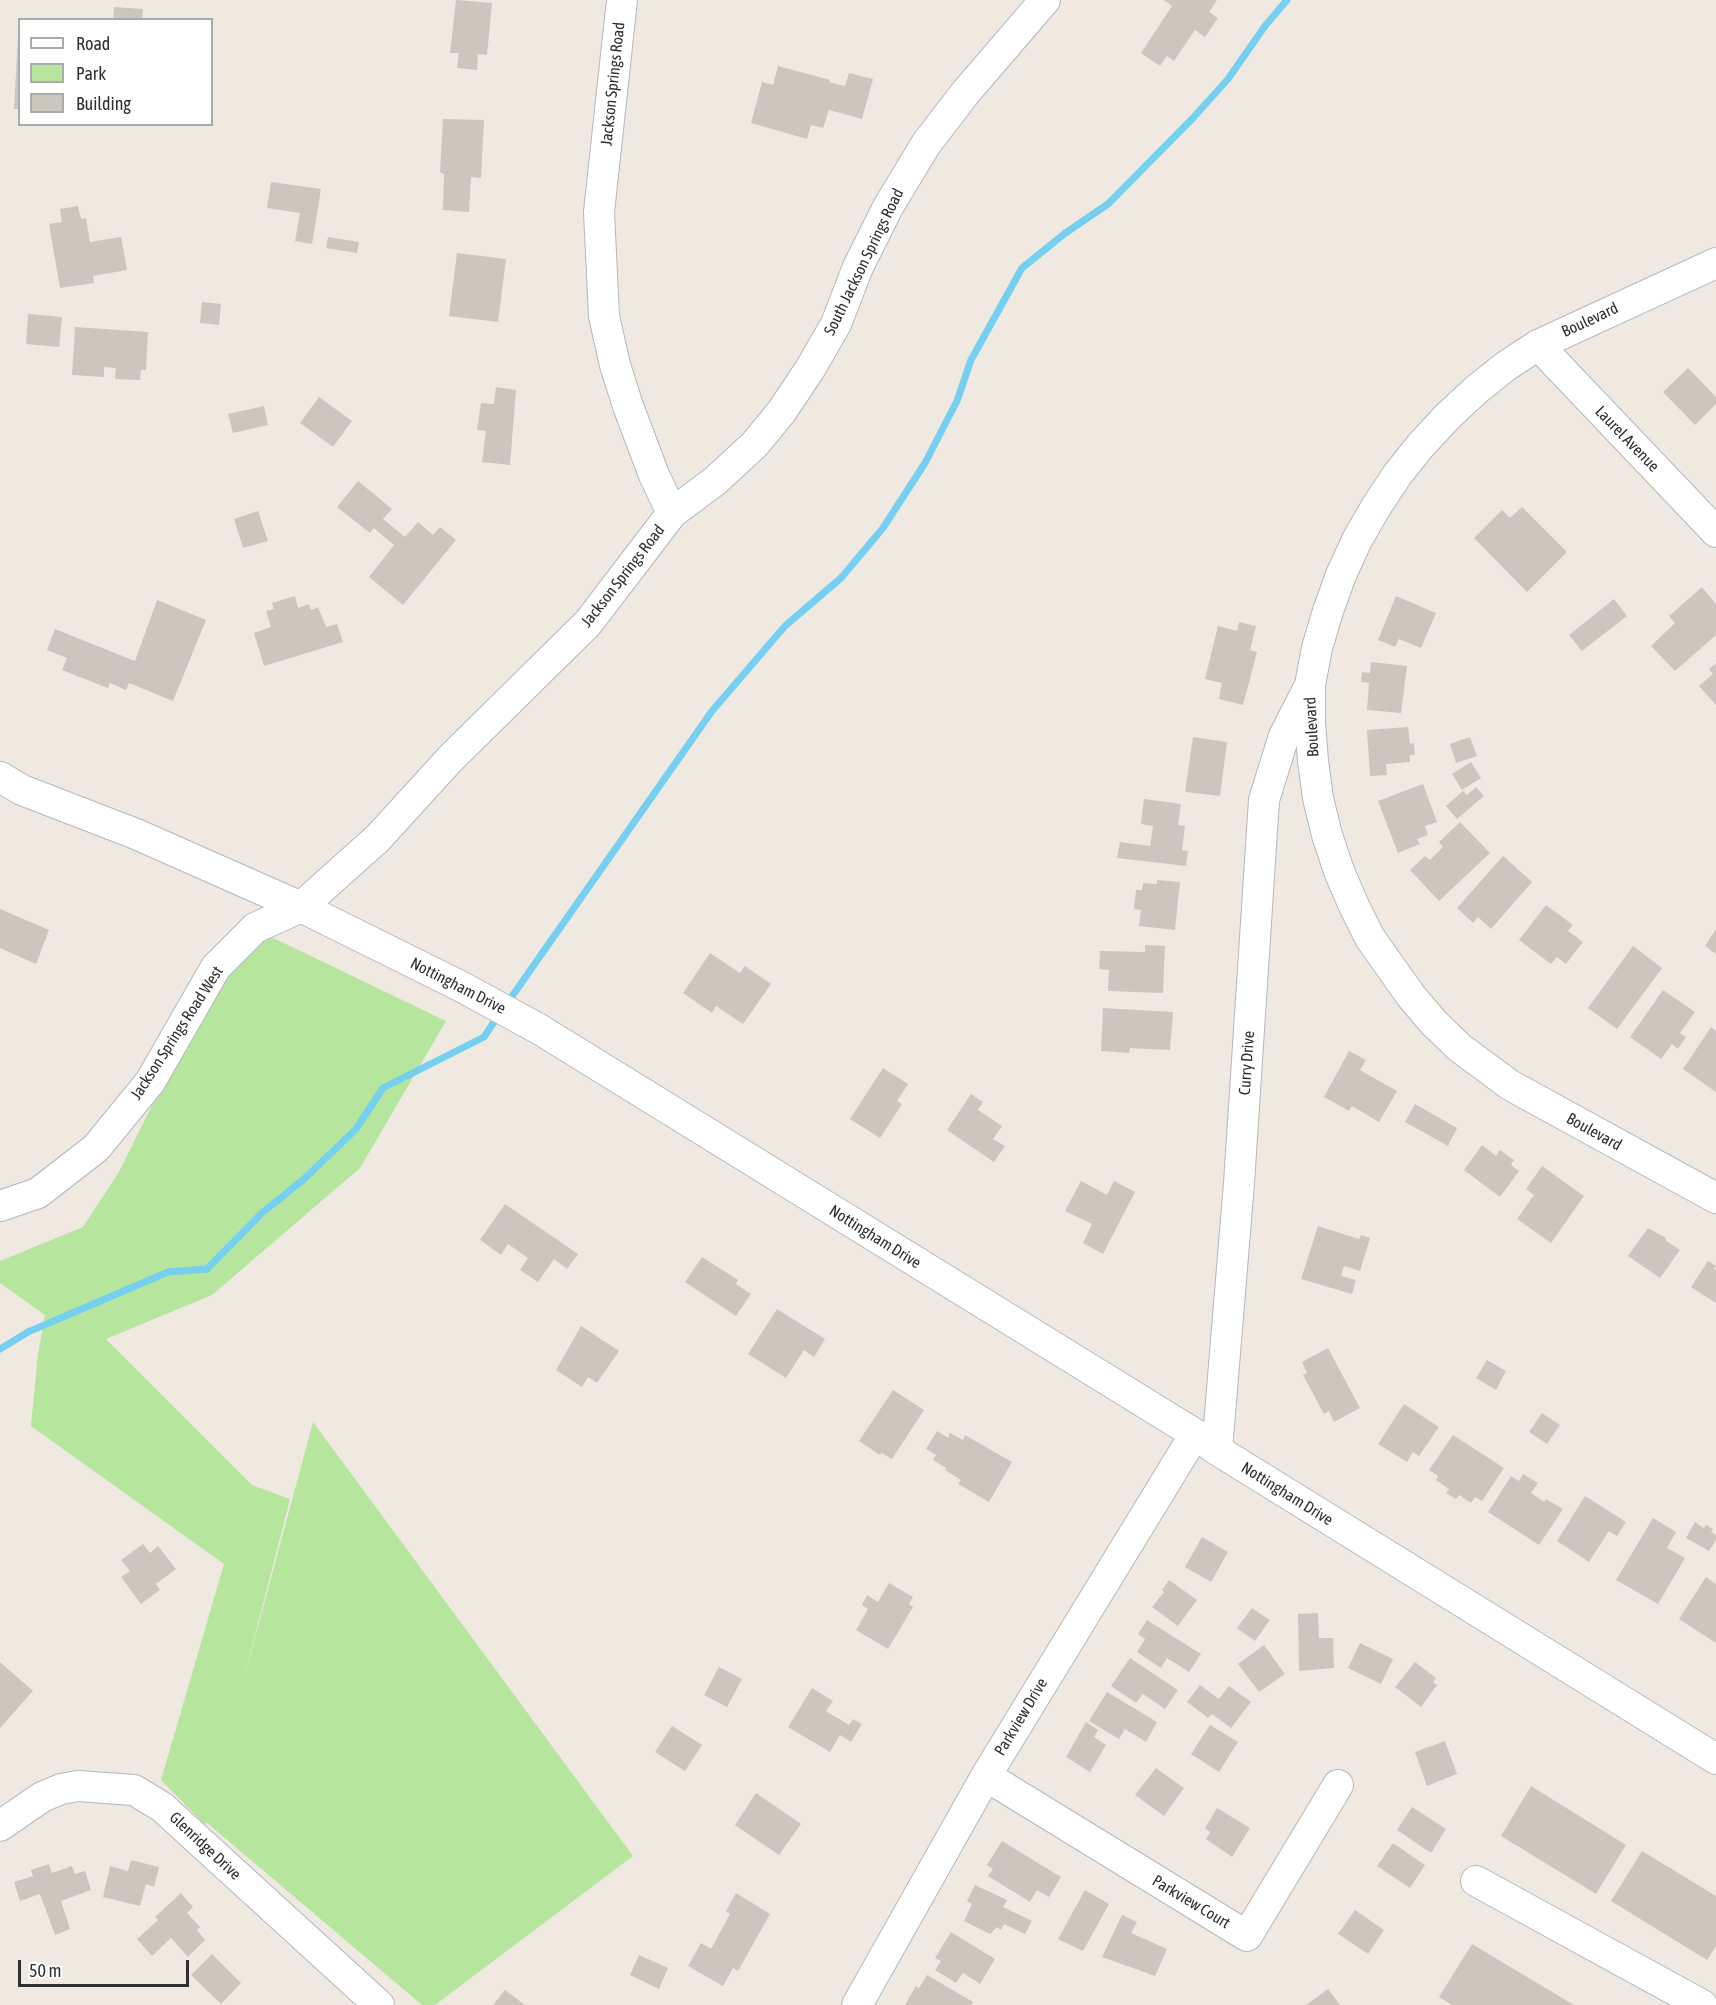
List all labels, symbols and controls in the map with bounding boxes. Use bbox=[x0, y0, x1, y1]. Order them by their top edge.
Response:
legend bbox=[18, 18, 213, 126]
street label: Jackson Springs Road bbox=[597, 21, 629, 147]
text: Road bbox=[76, 33, 110, 54]
text: Park bbox=[76, 63, 106, 84]
text: Building bbox=[76, 93, 131, 114]
street label: South Jackson Springs Road bbox=[820, 185, 908, 339]
street label: Boulevard bbox=[1559, 299, 1621, 341]
street label: Laurel Avenue bbox=[1591, 402, 1663, 476]
street label: Jackson Springs Road bbox=[577, 521, 669, 631]
street label: Boulevard bbox=[1301, 696, 1323, 758]
street label: Nottingham Drive bbox=[407, 954, 509, 1018]
street label: Jackson Springs Road West bbox=[127, 963, 227, 1103]
street label: Curry Drive bbox=[1235, 1030, 1259, 1096]
street label: Boulevard bbox=[1563, 1109, 1625, 1155]
street label: Nottingham Drive bbox=[826, 1201, 924, 1273]
street label: Nottingham Drive bbox=[1238, 1458, 1336, 1530]
street label: Parkview Drive bbox=[990, 1675, 1052, 1759]
street label: Glenridge Drive bbox=[165, 1808, 245, 1884]
street label: Parkview Court bbox=[1149, 1871, 1233, 1933]
scale bar bbox=[21, 1948, 192, 1986]
text: 50 m bbox=[29, 1960, 61, 1981]

